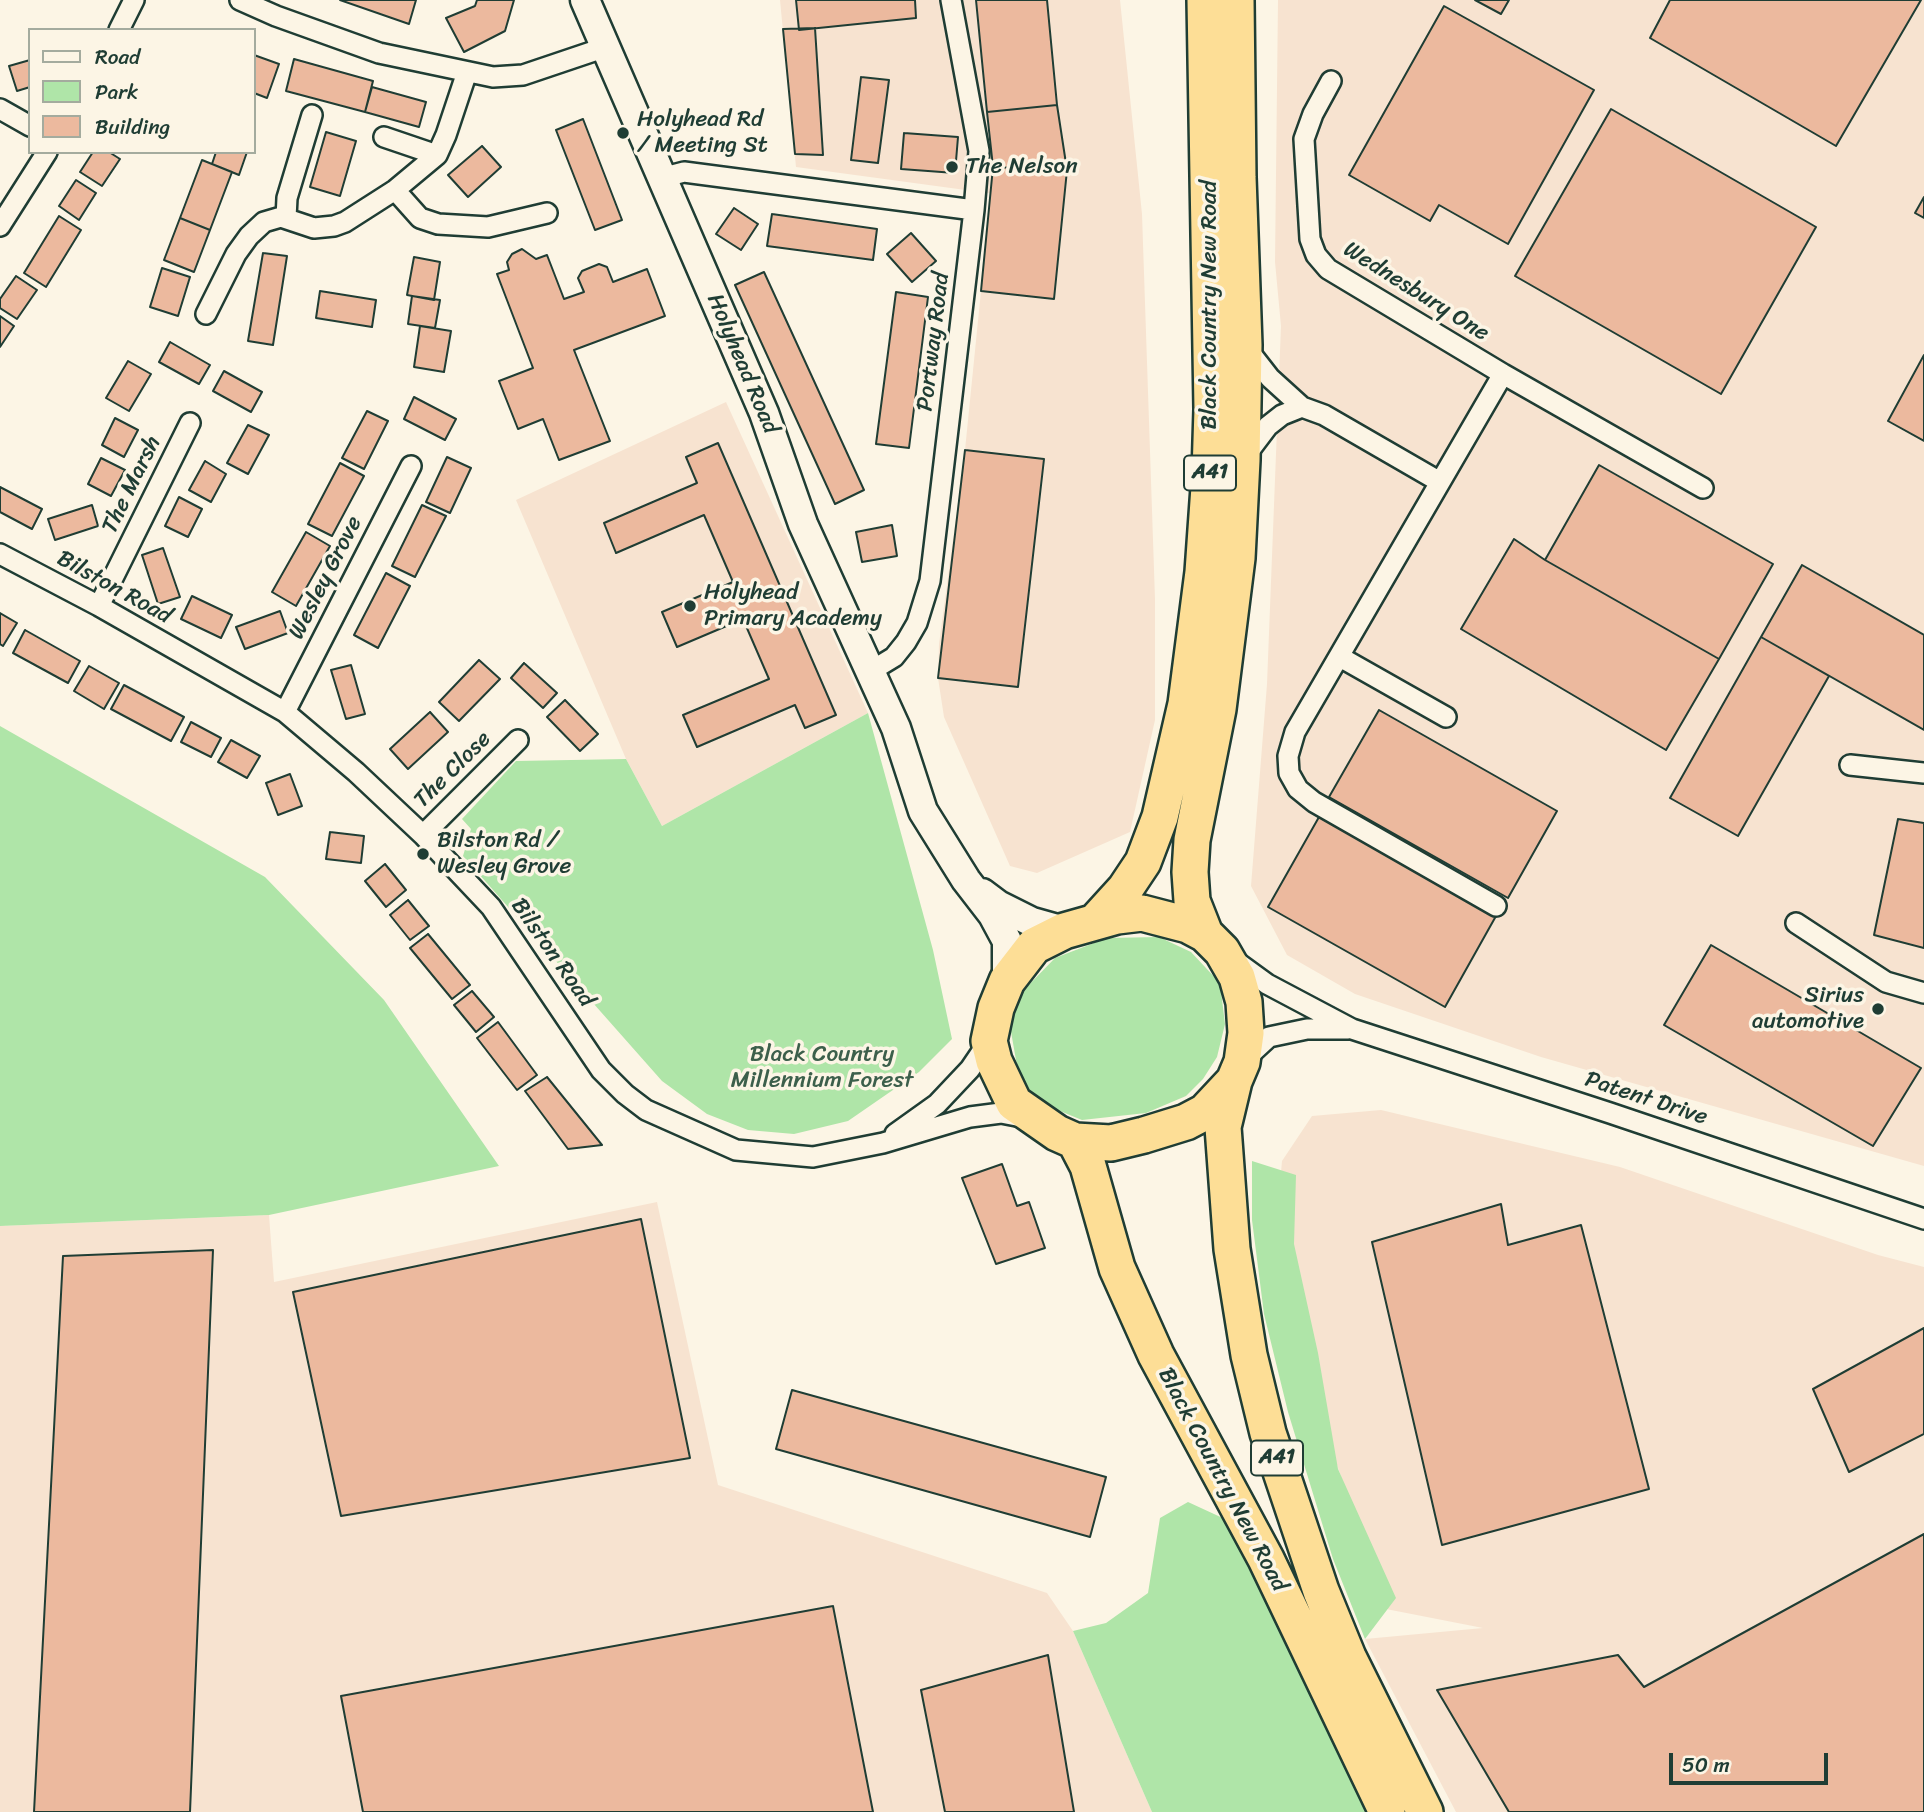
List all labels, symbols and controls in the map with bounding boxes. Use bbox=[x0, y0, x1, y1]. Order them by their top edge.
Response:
legend bbox=[28, 28, 256, 154]
text: Road bbox=[95, 38, 140, 76]
text: Park bbox=[95, 73, 138, 111]
place label: Holyhead Rd / Meeting St bbox=[637, 106, 768, 160]
text: Building bbox=[95, 108, 170, 146]
marker: Holyhead Rd / Meeting St bbox=[615, 125, 631, 141]
place label: The Nelson bbox=[966, 153, 1078, 181]
marker: The Nelson bbox=[944, 159, 960, 175]
street label: Black Country New Road bbox=[1196, 180, 1224, 430]
street label: Wednesbury One bbox=[1338, 236, 1494, 348]
street label: Portway Road bbox=[912, 271, 956, 413]
street label: Holyhead Road bbox=[700, 290, 784, 438]
street label: The Marsh bbox=[97, 432, 167, 538]
road number: A41 bbox=[1184, 456, 1236, 490]
street label: Wesley Grove bbox=[283, 512, 369, 644]
street label: Bilston Road bbox=[52, 545, 176, 631]
place label: Holyhead Primary Academy bbox=[704, 579, 882, 633]
marker: Holyhead Primary Academy bbox=[682, 598, 698, 614]
street label: The Close bbox=[409, 726, 497, 814]
place label: Bilston Rd / Wesley Grove bbox=[437, 827, 571, 881]
marker: Bilston Rd / Wesley Grove bbox=[415, 846, 431, 862]
street label: Bilston Road bbox=[504, 893, 600, 1013]
place label: Sirius automotive bbox=[1752, 982, 1864, 1036]
marker: Sirius automotive bbox=[1870, 1001, 1886, 1017]
park label: Black Country Millennium Forest bbox=[731, 1041, 913, 1095]
street label: Patent Drive bbox=[1581, 1066, 1711, 1132]
street label: Black Country New Road bbox=[1151, 1363, 1293, 1597]
road number: A41 bbox=[1251, 1440, 1303, 1476]
scale bar bbox=[1672, 1738, 1831, 1782]
text: 50 m bbox=[1682, 1746, 1730, 1784]

